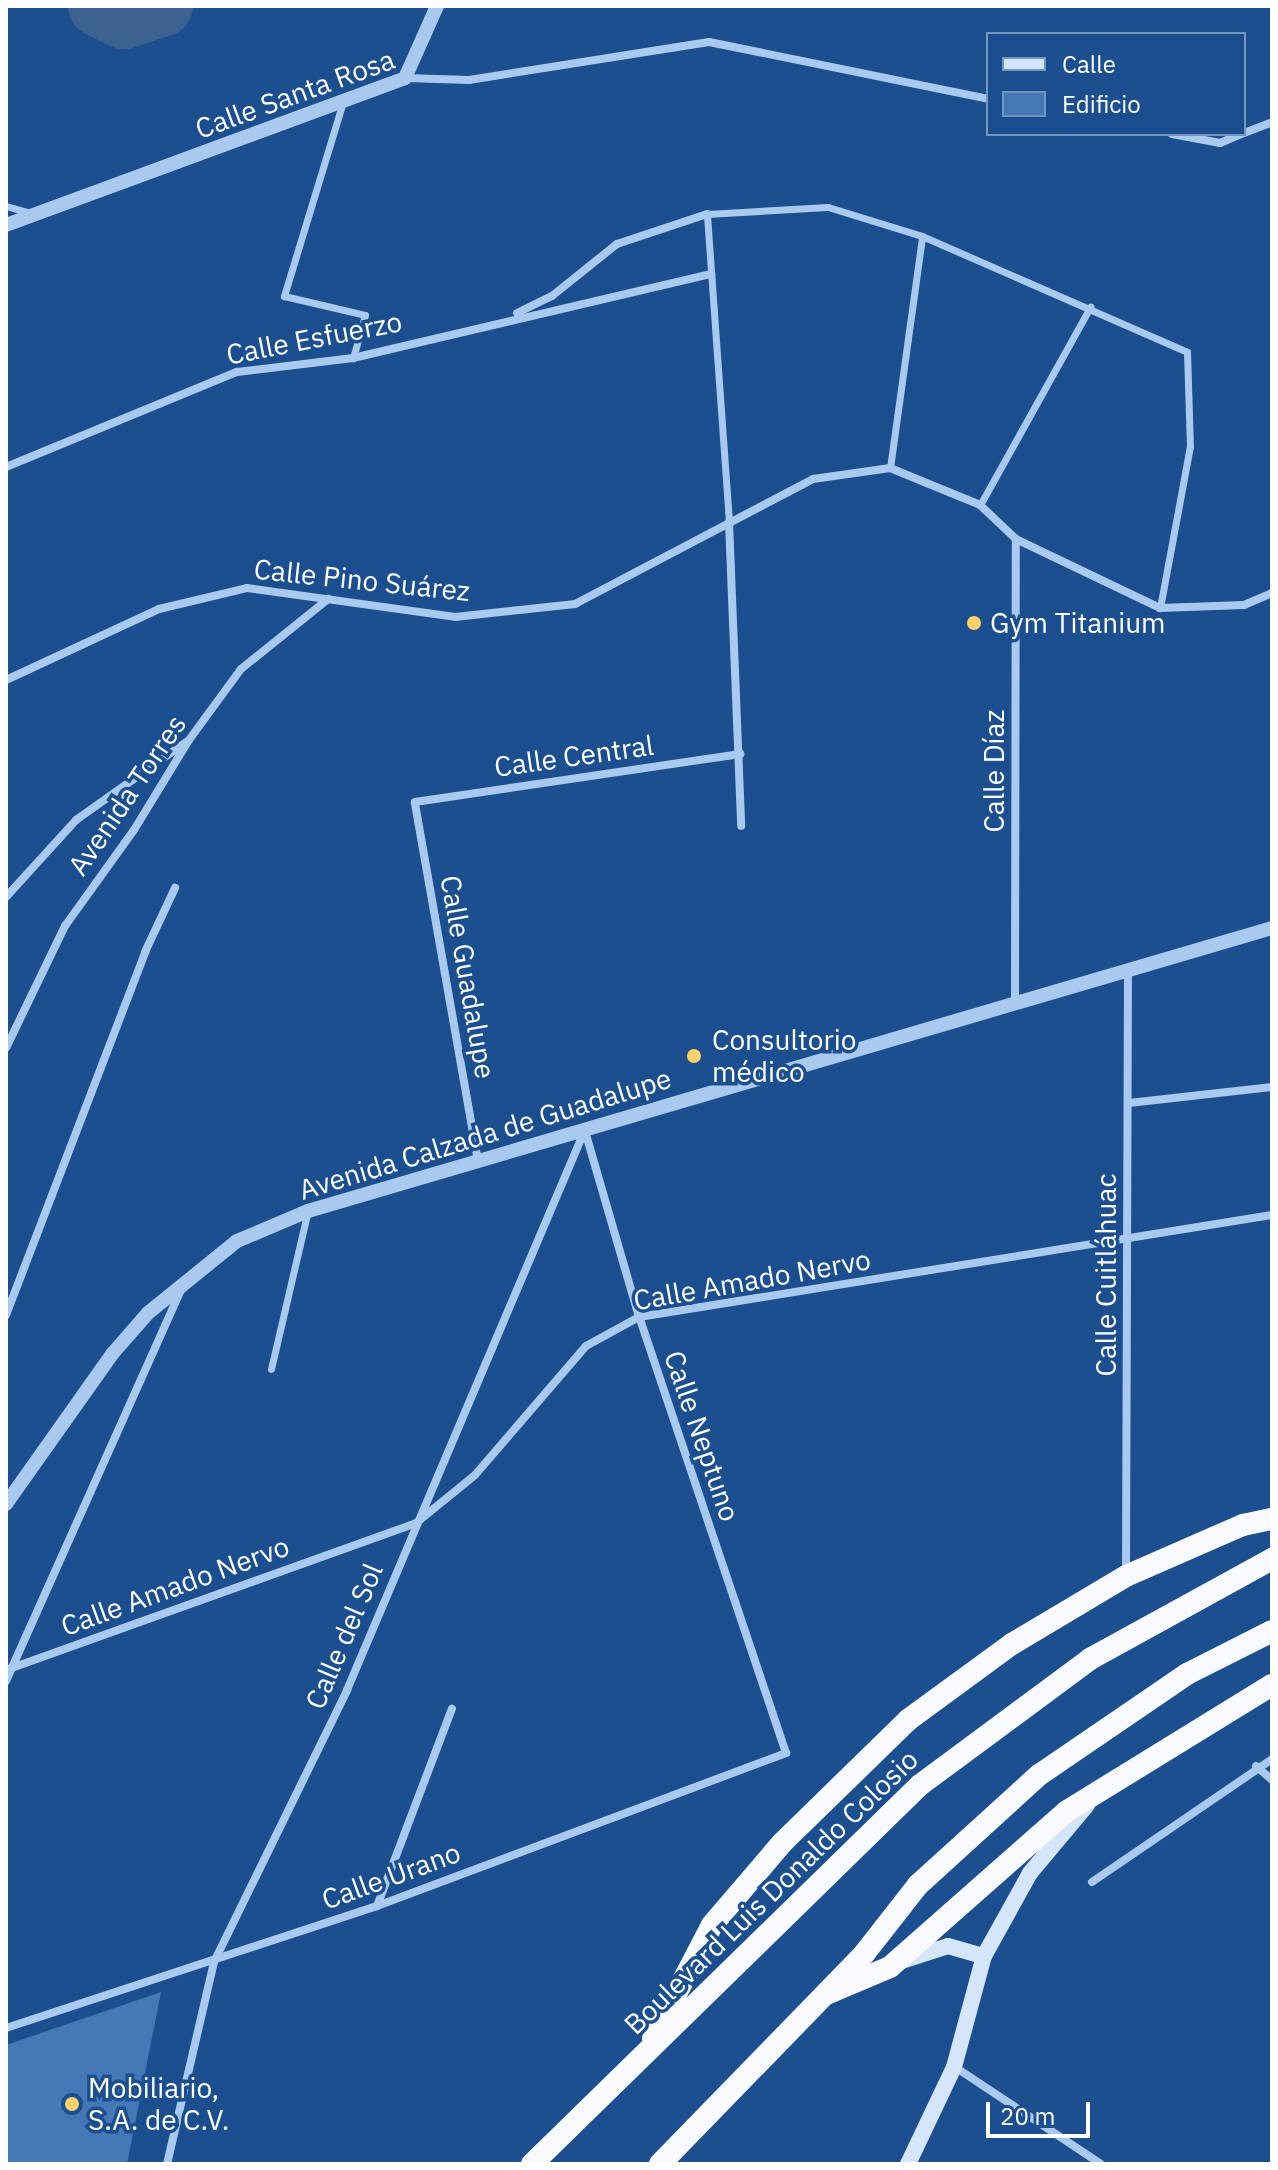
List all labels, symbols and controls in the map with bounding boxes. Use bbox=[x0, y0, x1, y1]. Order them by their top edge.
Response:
legend bbox=[986, 32, 1246, 136]
street label: Calle Santa Rosa bbox=[191, 42, 399, 146]
text: Calle bbox=[1062, 48, 1116, 80]
text: Edificio bbox=[1062, 88, 1141, 120]
street label: Calle Esfuerzo bbox=[223, 305, 405, 371]
street label: Calle Pino Suárez bbox=[252, 552, 472, 608]
place label: Gym Titanium bbox=[990, 606, 1166, 640]
marker: Gym Titanium bbox=[965, 614, 983, 632]
street label: Avenida Torres bbox=[61, 708, 193, 882]
street label: Calle Díaz bbox=[977, 709, 1011, 833]
street label: Calle Central bbox=[492, 728, 656, 784]
street label: Calle Guadalupe bbox=[434, 873, 502, 1081]
place label: Consultorio médico bbox=[712, 1023, 856, 1089]
marker: Consultorio médico bbox=[683, 1045, 705, 1067]
street label: Avenida Calzada de Guadalupe bbox=[295, 1061, 675, 1207]
street label: Calle Cuitláhuac bbox=[1089, 1174, 1123, 1376]
street label: Calle Amado Nervo bbox=[631, 1243, 873, 1317]
street label: Calle Neptuno bbox=[657, 1346, 747, 1526]
street label: Calle Amado Nervo bbox=[56, 1529, 294, 1643]
street label: Calle del Sol bbox=[298, 1558, 390, 1714]
street label: Boulevard Luis Donaldo Colosio bbox=[617, 1743, 925, 2041]
street label: Calle Urano bbox=[317, 1835, 465, 1917]
place label: Mobiliario, S.A. de C.V. bbox=[88, 2071, 229, 2137]
scale bar bbox=[990, 2086, 1094, 2136]
marker: Mobiliario, S.A. de C.V. bbox=[63, 2095, 81, 2113]
text: 20 m bbox=[1000, 2100, 1055, 2132]

